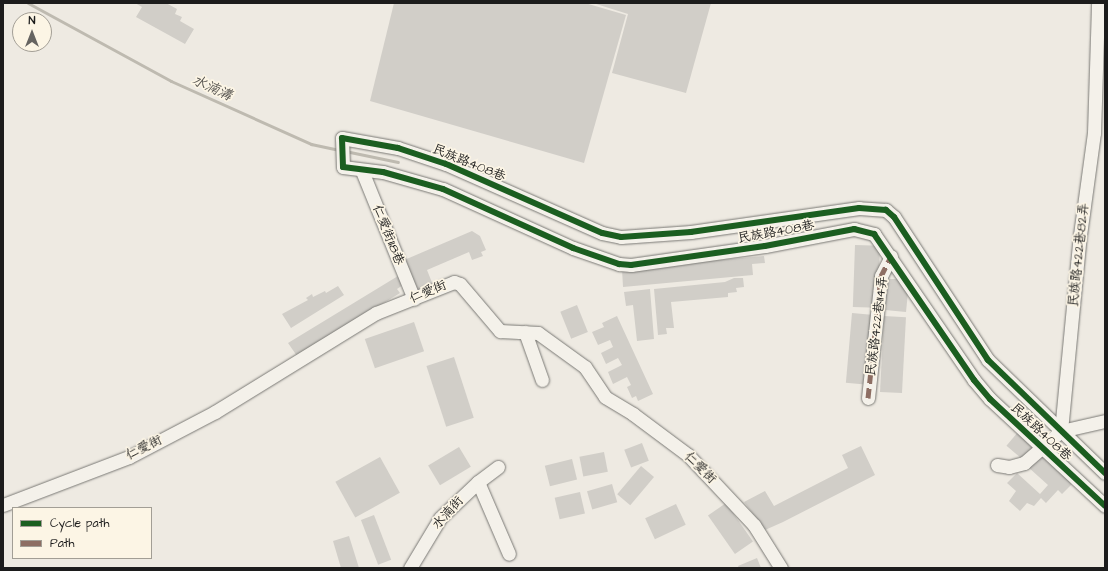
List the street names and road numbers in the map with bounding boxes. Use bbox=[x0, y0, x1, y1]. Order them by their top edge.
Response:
street label: 民族路408巷 bbox=[430, 141, 508, 185]
street label: 民族路422巷82弄 bbox=[1066, 202, 1092, 308]
street label: 仁愛街118巷 bbox=[369, 203, 407, 267]
street label: 民族路408巷 bbox=[736, 218, 816, 246]
street label: 民族路422巷114弄 bbox=[863, 275, 891, 377]
street label: 仁愛街 bbox=[407, 277, 449, 307]
street label: 民族路408巷 bbox=[1007, 400, 1075, 464]
street label: 仁愛街 bbox=[123, 432, 165, 464]
street label: 仁愛街 bbox=[681, 449, 719, 487]
street label: 水湳街 bbox=[429, 493, 467, 533]

